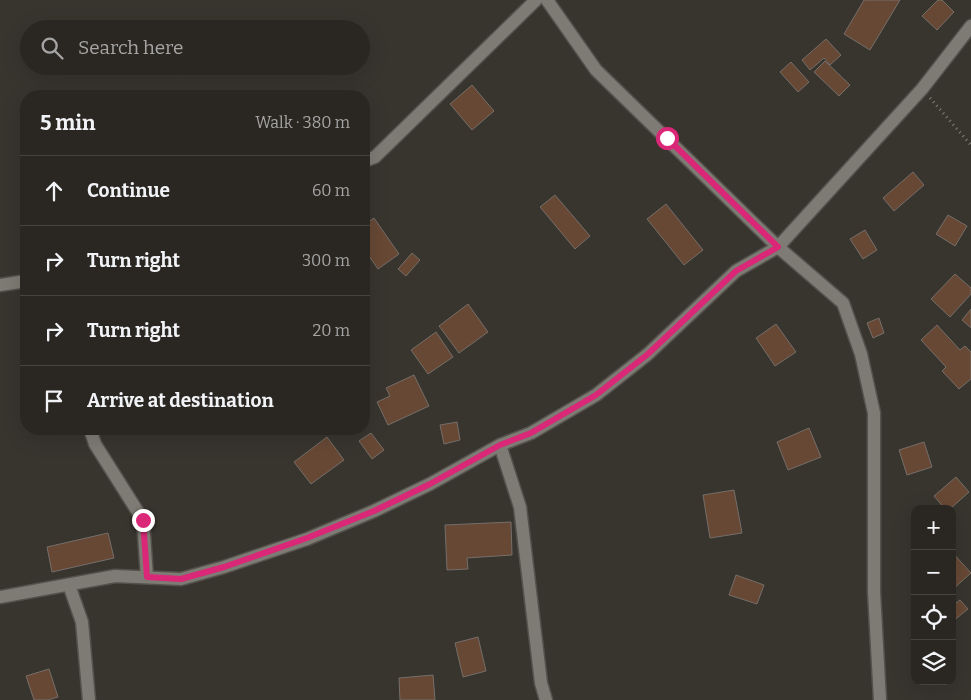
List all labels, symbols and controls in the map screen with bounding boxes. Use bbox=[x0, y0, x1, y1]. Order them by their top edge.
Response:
search box bbox=[20, 20, 370, 75]
icon: search bbox=[38, 34, 66, 62]
text: Search here bbox=[78, 36, 183, 59]
text: 5 min bbox=[40, 110, 96, 136]
text: Walk · 380 m bbox=[255, 113, 350, 132]
route start bbox=[656, 127, 679, 150]
icon: ahead bbox=[40, 177, 68, 205]
text: Continue bbox=[87, 179, 170, 202]
text: 60 m bbox=[312, 181, 350, 200]
icon: right bbox=[40, 247, 68, 275]
text: Turn right bbox=[87, 249, 180, 272]
text: 300 m bbox=[302, 251, 350, 270]
icon: right bbox=[40, 317, 68, 345]
text: Turn right bbox=[87, 319, 180, 342]
text: 20 m bbox=[313, 321, 350, 340]
icon: arrive bbox=[40, 387, 68, 415]
text: Arrive at destination bbox=[87, 389, 274, 412]
map controls bbox=[911, 505, 956, 685]
button: + bbox=[911, 505, 956, 550]
route end bbox=[132, 509, 155, 532]
button: − bbox=[911, 550, 956, 595]
button: locate bbox=[911, 595, 956, 640]
button: layers bbox=[911, 640, 956, 685]

